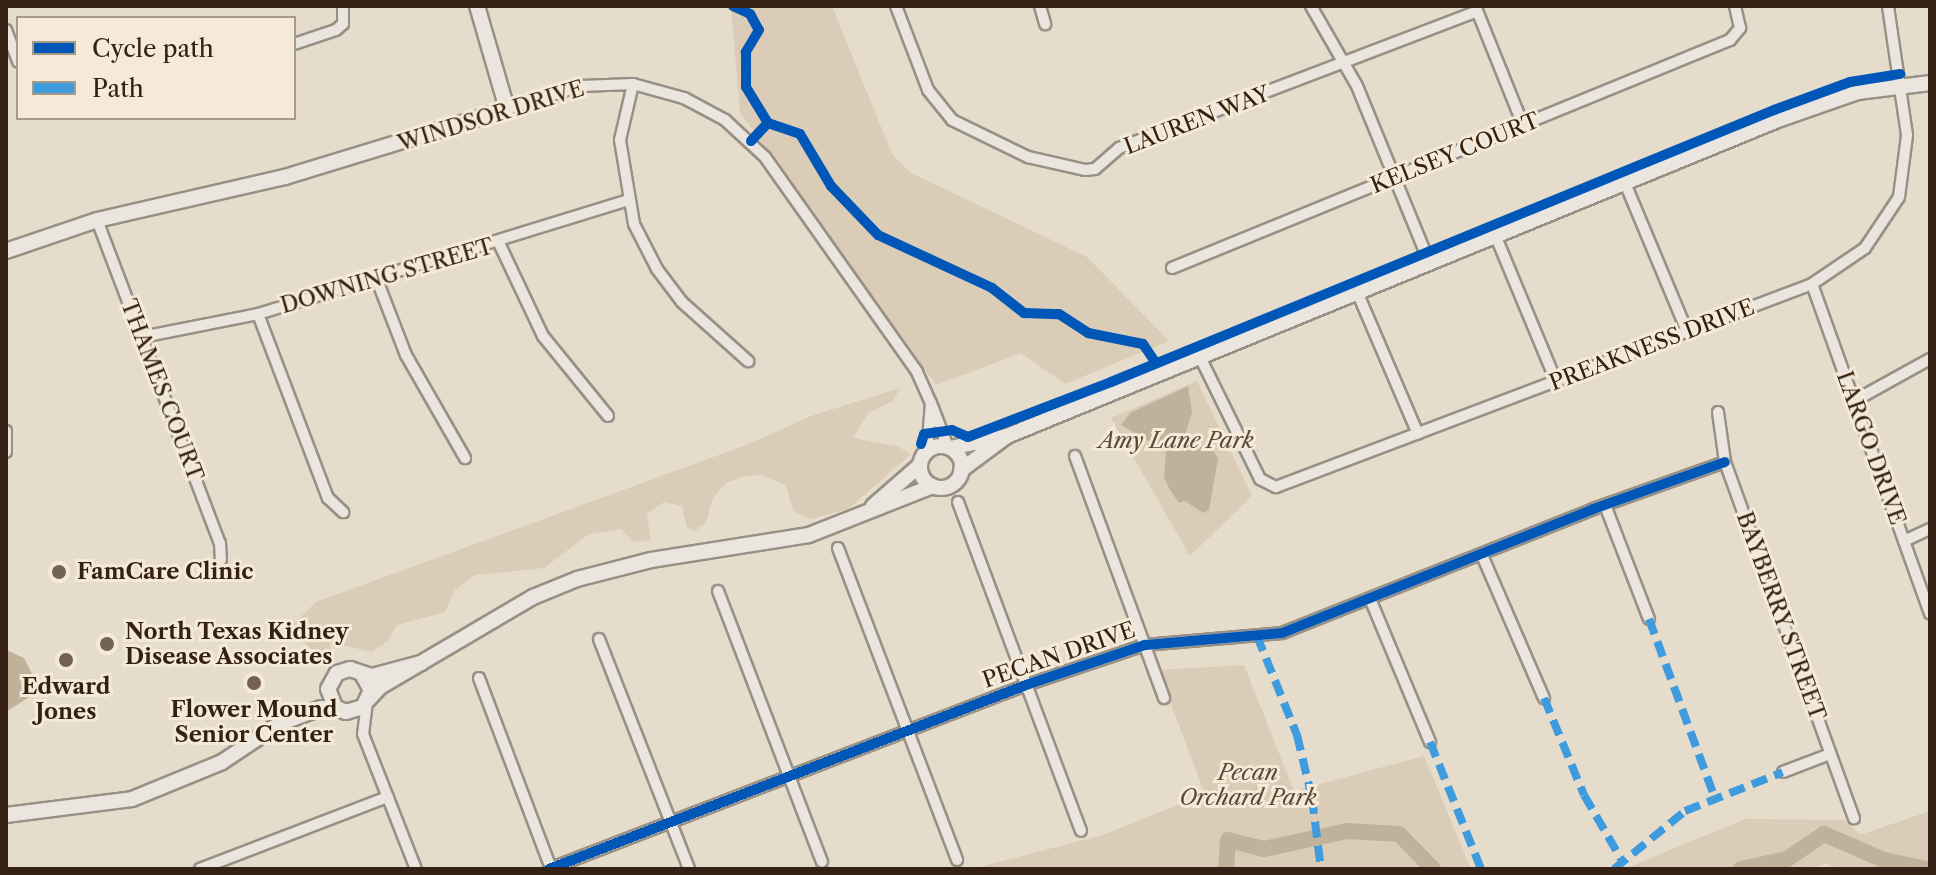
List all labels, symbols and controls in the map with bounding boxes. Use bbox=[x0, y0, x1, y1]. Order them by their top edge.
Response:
legend bbox=[16, 16, 296, 120]
text: Cycle path bbox=[92, 34, 214, 63]
text: Path bbox=[92, 74, 144, 103]
street label: WINDSOR DRIVE bbox=[394, 75, 588, 157]
street label: LAUREN WAY bbox=[1120, 80, 1274, 160]
street label: KELSEY COURT bbox=[1366, 107, 1544, 199]
street label: DOWNING STREET bbox=[278, 233, 496, 319]
street label: PREAKNESS DRIVE bbox=[1546, 294, 1758, 396]
street label: THAMES COURT bbox=[115, 296, 209, 484]
street label: LARGO DRIVE bbox=[1831, 368, 1911, 528]
park label: Amy Lane Park bbox=[1098, 428, 1254, 454]
street label: BAYBERRY STREET bbox=[1731, 508, 1831, 724]
place label: FamCare Clinic bbox=[77, 559, 253, 585]
marker: FamCare Clinic bbox=[48, 561, 70, 583]
street label: PECAN DRIVE bbox=[979, 616, 1139, 694]
place label: North Texas Kidney Disease Associates bbox=[125, 618, 349, 670]
marker: North Texas Kidney Disease Associates bbox=[96, 633, 118, 655]
marker: Edward Jones bbox=[57, 651, 75, 669]
place label: Edward Jones bbox=[22, 673, 110, 724]
marker: Flower Mound Senior Center bbox=[245, 674, 263, 692]
place label: Flower Mound Senior Center bbox=[170, 696, 338, 748]
park label: Pecan Orchard Park bbox=[1179, 759, 1317, 810]

